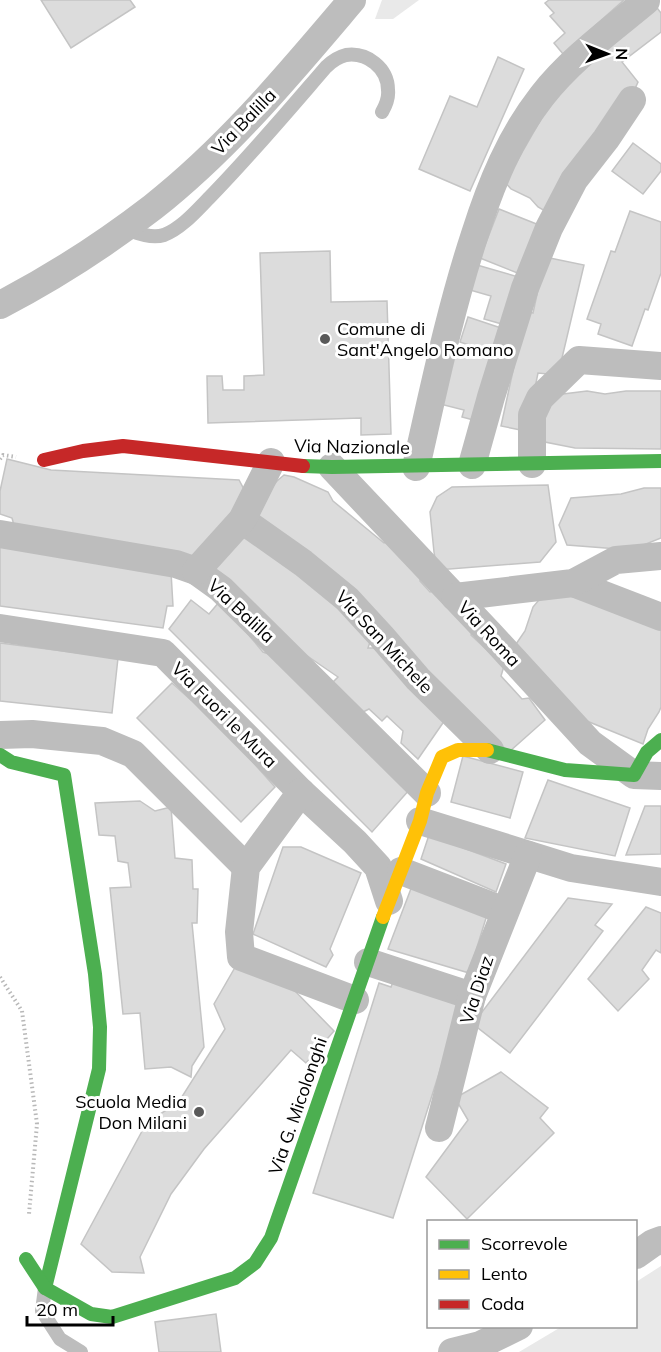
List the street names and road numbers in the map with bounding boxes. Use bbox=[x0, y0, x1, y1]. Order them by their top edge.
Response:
street label: Via Balilla bbox=[206, 84, 281, 160]
street label: Via Nazionale bbox=[294, 434, 410, 459]
street label: Via Balilla bbox=[203, 574, 280, 647]
street label: Via San Michele bbox=[331, 585, 438, 698]
street label: Via Roma bbox=[453, 596, 526, 671]
street label: Via Fuori le Mura bbox=[167, 657, 282, 772]
street label: Via Diaz bbox=[455, 953, 498, 1027]
street label: Via G. Micolonghi bbox=[263, 1034, 332, 1178]

